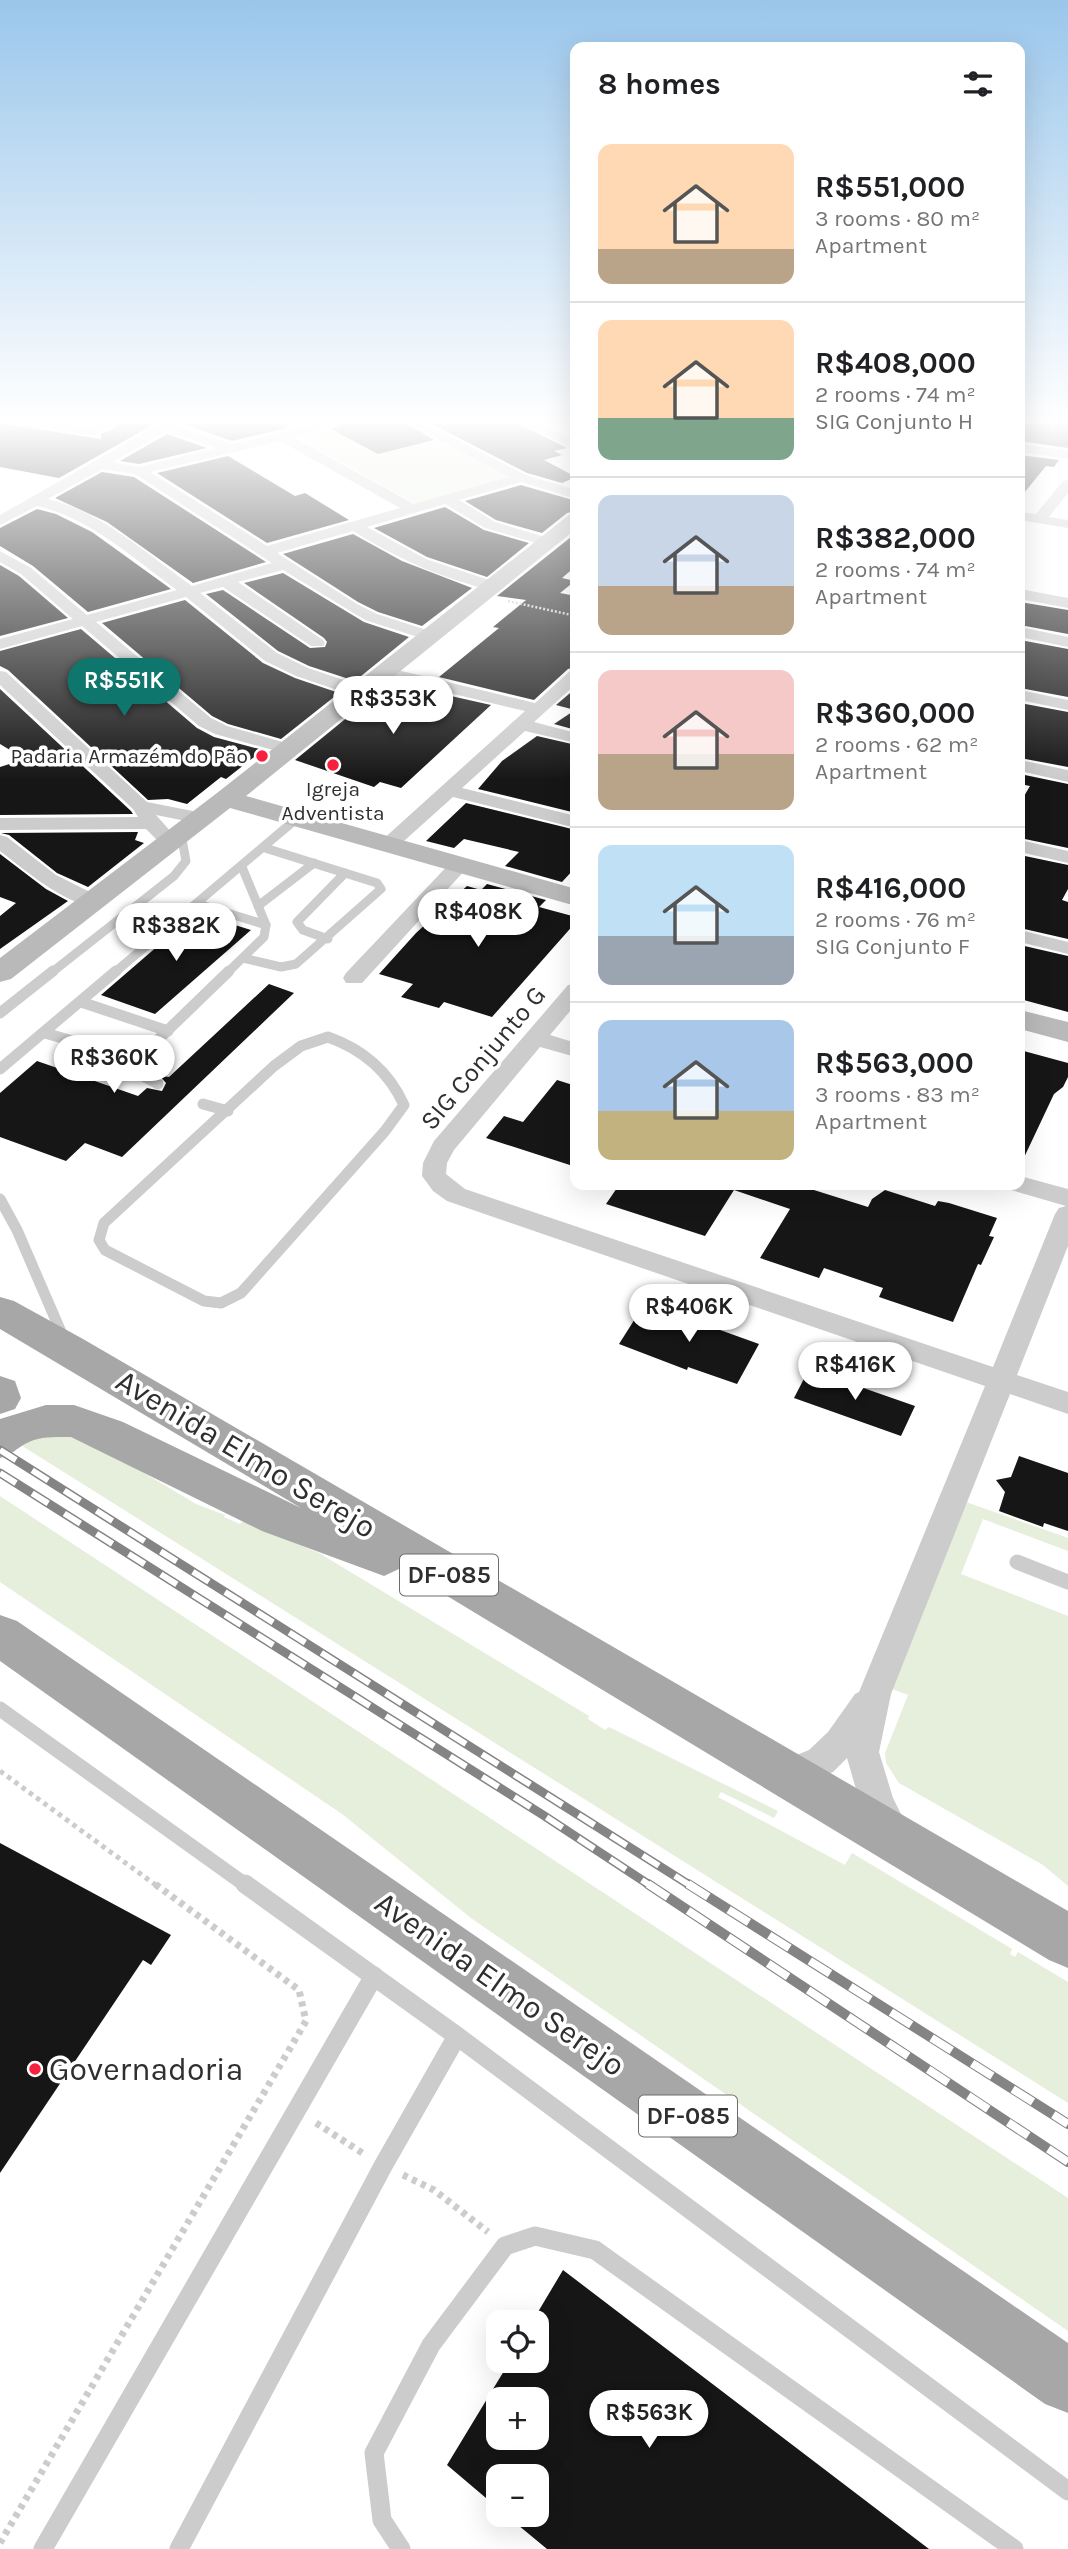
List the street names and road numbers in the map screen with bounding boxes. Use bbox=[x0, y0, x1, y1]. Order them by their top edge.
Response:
street label: SIG Conjunto G bbox=[414, 980, 552, 1136]
street label: Avenida Elmo Serejo bbox=[109, 1362, 383, 1546]
road number: DF-085 bbox=[400, 1554, 498, 1596]
street label: Avenida Elmo Serejo bbox=[368, 1884, 632, 2084]
road number: DF-085 bbox=[639, 2096, 737, 2136]

